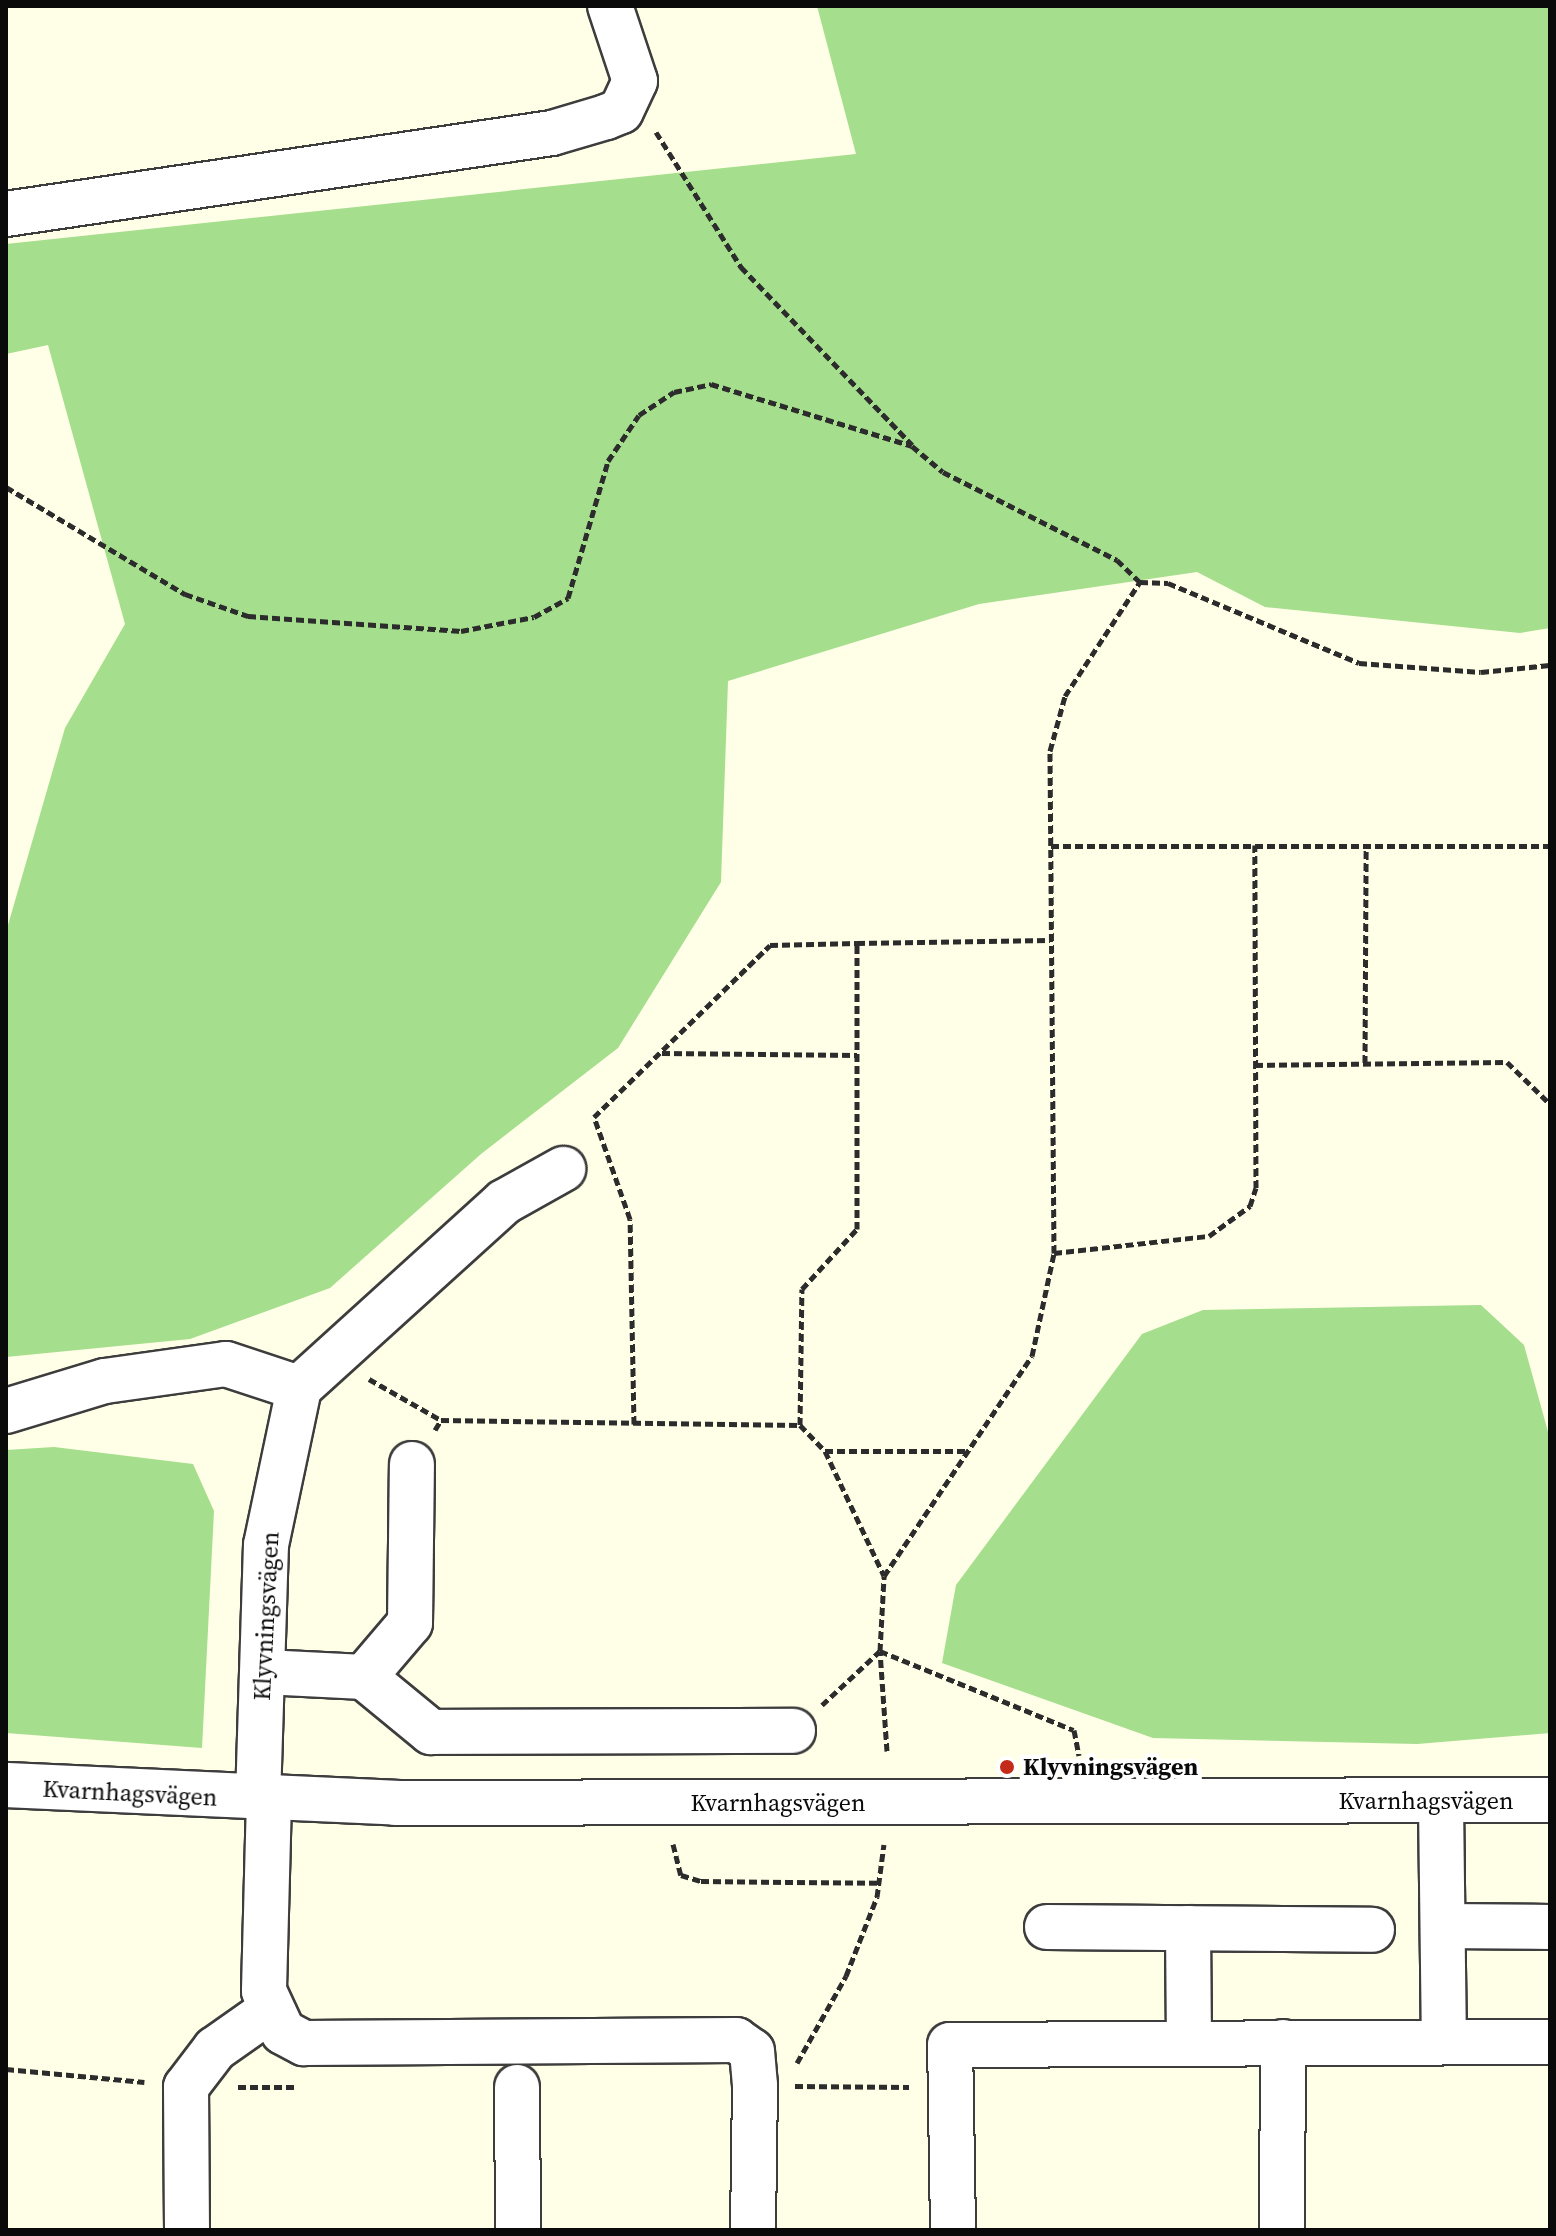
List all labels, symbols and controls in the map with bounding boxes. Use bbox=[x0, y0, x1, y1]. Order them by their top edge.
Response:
street label: Klyvningsvägen bbox=[247, 1531, 285, 1701]
place label: Klyvningsvägen bbox=[1023, 1753, 1198, 1781]
marker: Klyvningsvägen bbox=[998, 1758, 1016, 1776]
street label: Kvarnhagsvägen bbox=[42, 1774, 218, 1812]
street label: Kvarnhagsvägen bbox=[1338, 1787, 1514, 1815]
street label: Kvarnhagsvägen bbox=[690, 1789, 866, 1817]

